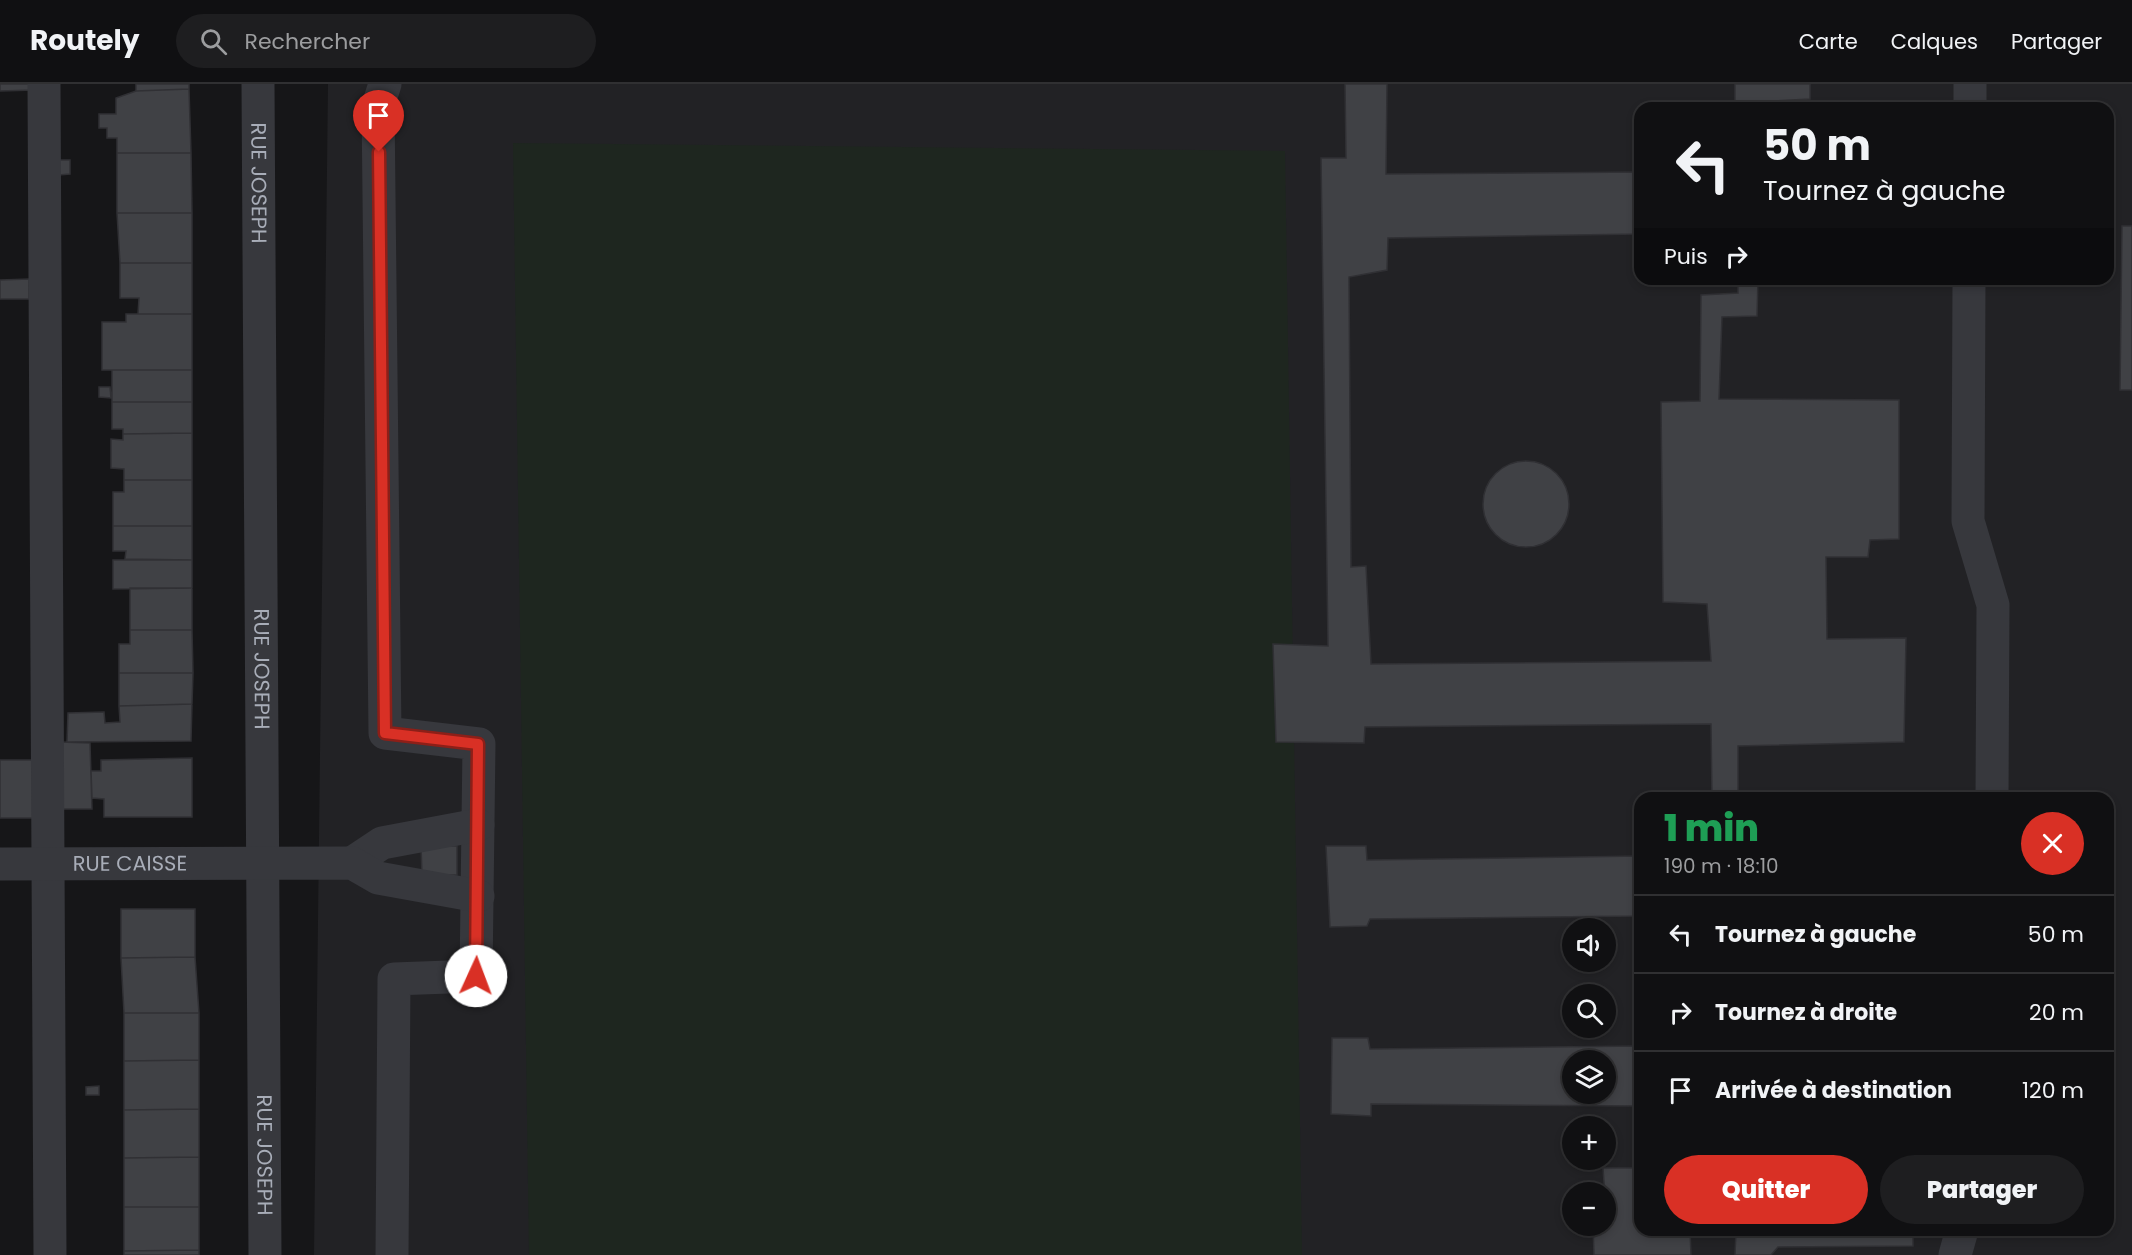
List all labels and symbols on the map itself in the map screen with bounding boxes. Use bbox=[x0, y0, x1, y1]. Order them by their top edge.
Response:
pin bbox=[353, 90, 404, 152]
street label: RUE JOSEPH bbox=[244, 122, 274, 244]
street label: RUE JOSEPH bbox=[247, 608, 277, 729]
street label: RUE CAISSE bbox=[73, 848, 187, 878]
position arrow bbox=[444, 944, 508, 1008]
street label: RUE JOSEPH bbox=[250, 1094, 280, 1215]

